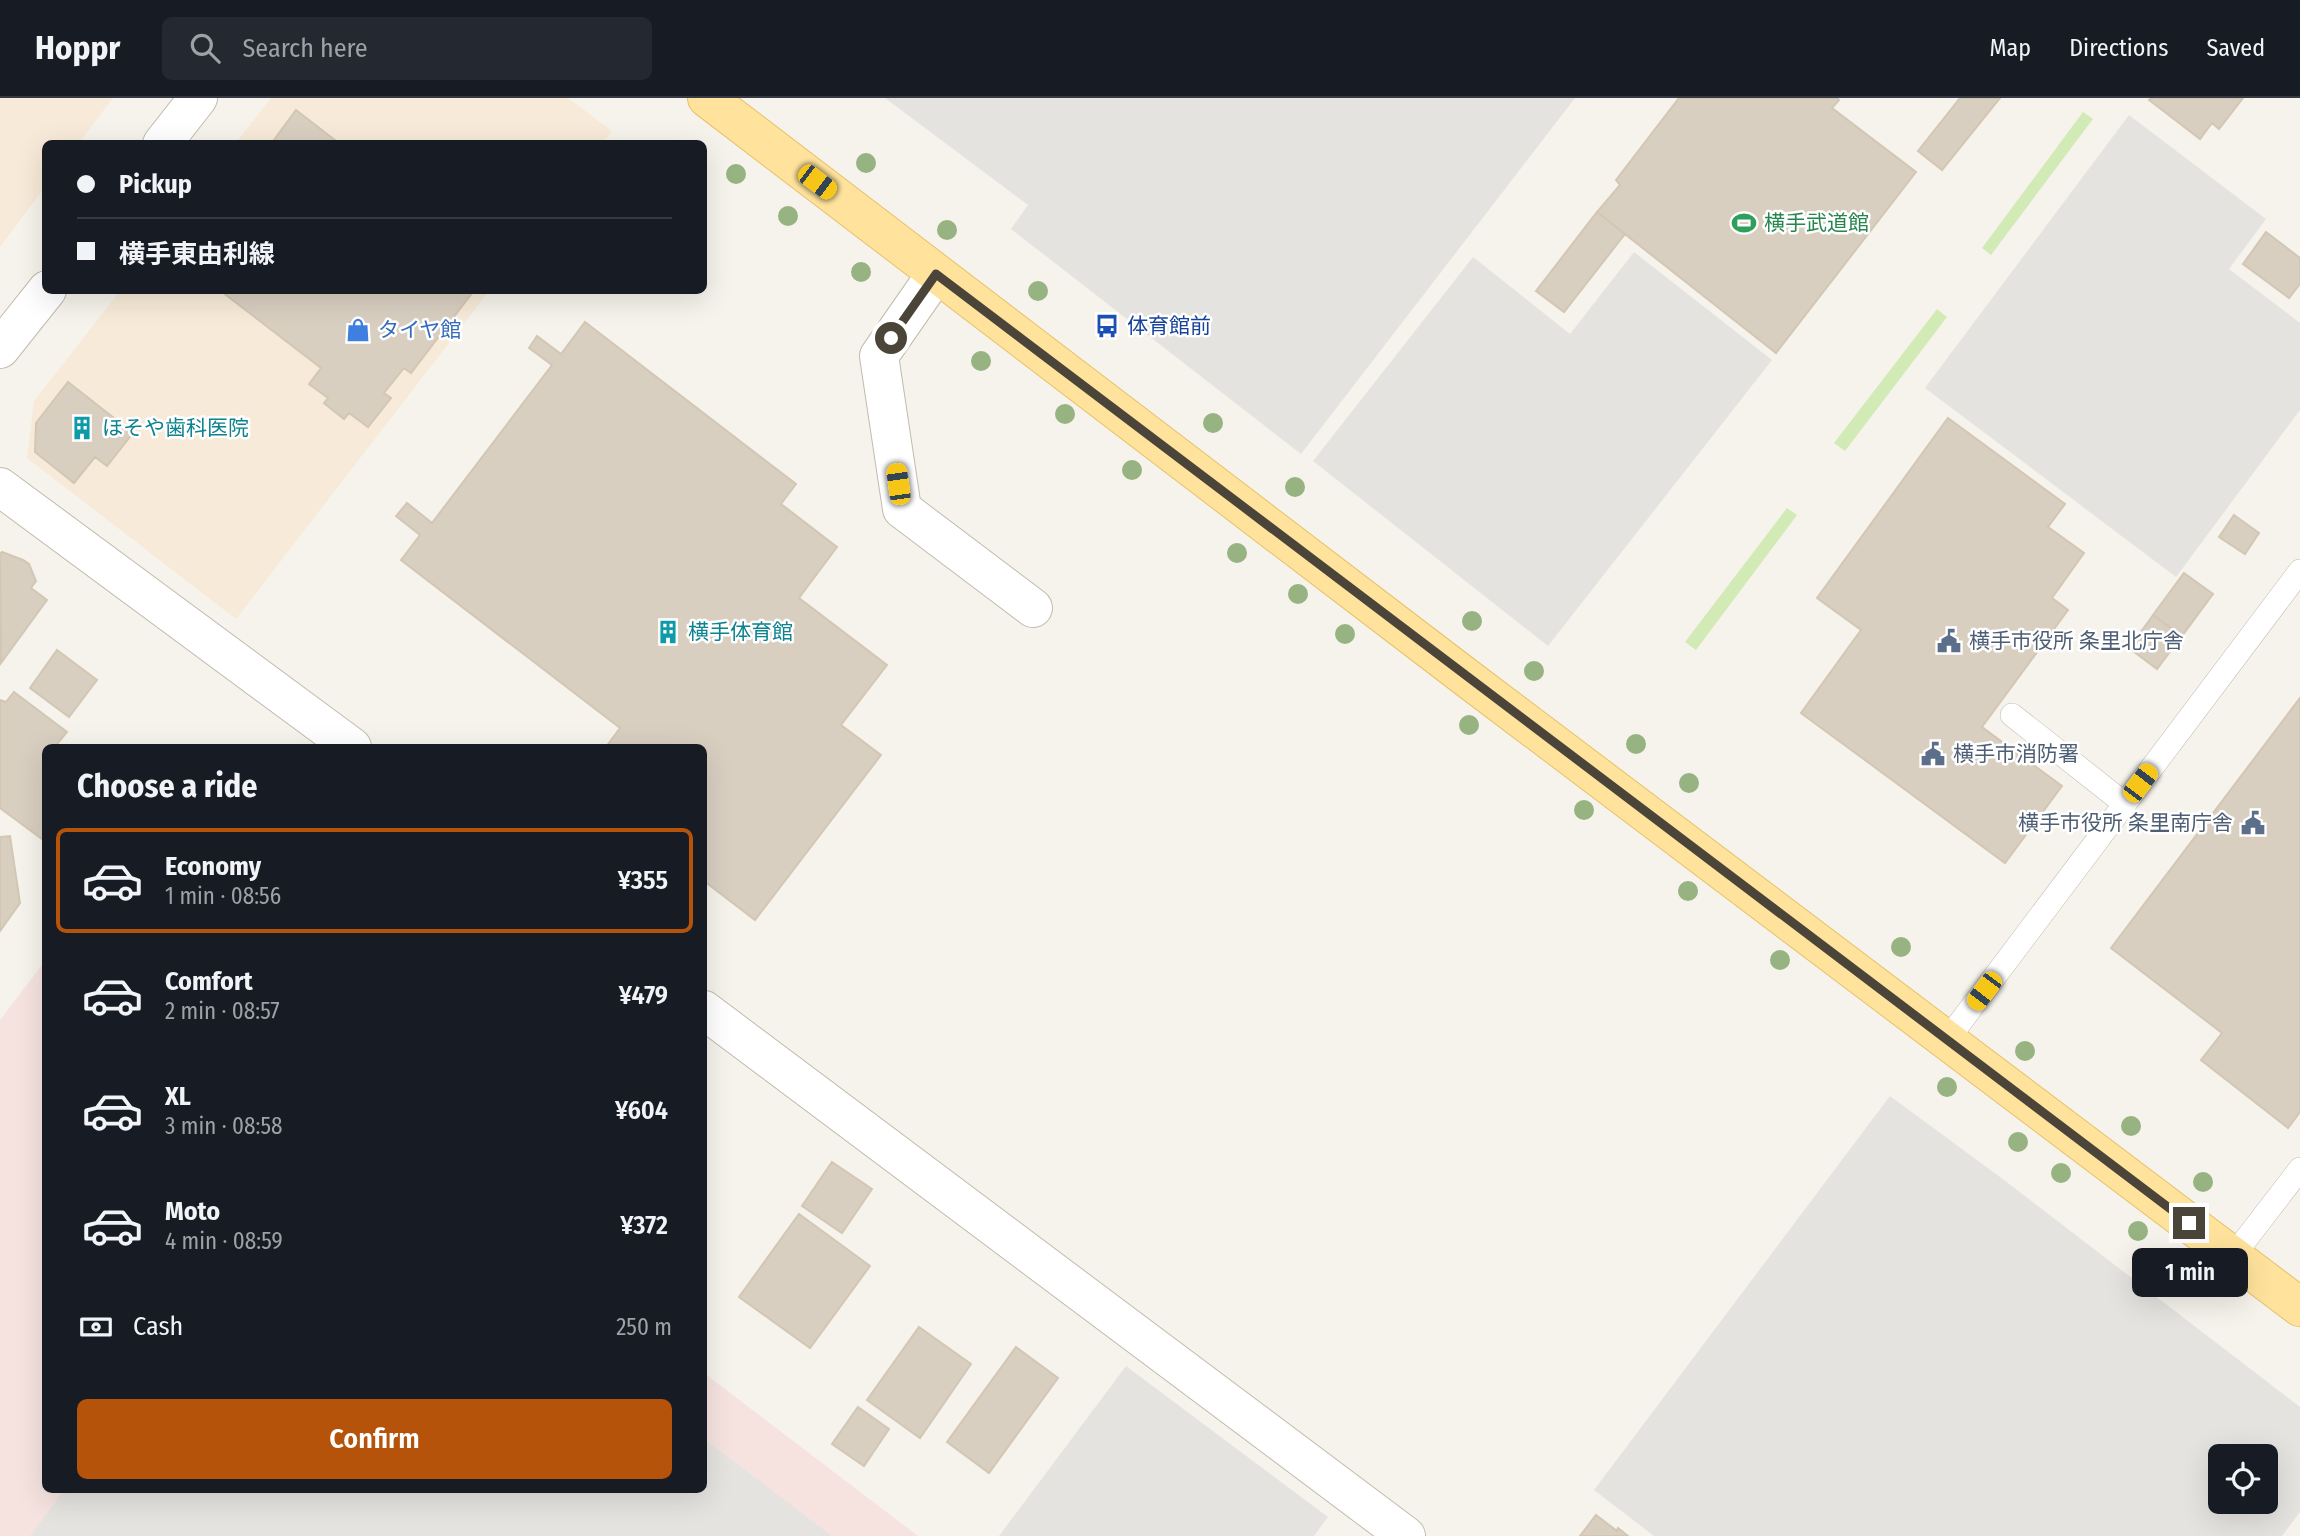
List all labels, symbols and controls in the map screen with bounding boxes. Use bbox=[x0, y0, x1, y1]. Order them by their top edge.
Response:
search box bbox=[162, 17, 652, 80]
text: Hoppr bbox=[35, 28, 120, 68]
icon: search bbox=[186, 29, 224, 67]
text: Search here bbox=[242, 33, 368, 64]
text: Map bbox=[1990, 34, 2031, 62]
text: Directions bbox=[2069, 34, 2168, 62]
text: Saved bbox=[2206, 34, 2265, 62]
car bbox=[794, 161, 841, 203]
text: Pickup bbox=[119, 169, 192, 200]
sports icon: 横手武道館 bbox=[1730, 209, 1758, 237]
place label: 横手武道館 bbox=[1764, 210, 1869, 236]
text: 横手東由利線 bbox=[119, 239, 275, 270]
bus stop icon: 体育館前 bbox=[1093, 312, 1121, 340]
place label: 体育館前 bbox=[1127, 313, 1211, 339]
shop icon: タイヤ館 bbox=[344, 316, 372, 344]
place label: タイヤ館 bbox=[378, 317, 461, 343]
route start bbox=[875, 322, 907, 354]
building icon: ほそや歯科医院 bbox=[68, 414, 96, 442]
place label: ほそや歯科医院 bbox=[102, 415, 249, 441]
car bbox=[885, 462, 912, 506]
building icon: 横手体育館 bbox=[654, 618, 682, 646]
place label: 横手体育館 bbox=[688, 619, 793, 645]
public building icon: 横手市役所 条里北庁舎 bbox=[1935, 627, 1963, 655]
place label: 横手市役所 条里北庁舎 bbox=[1969, 628, 2184, 654]
public building icon: 横手市消防署 bbox=[1919, 740, 1947, 768]
place label: 横手市消防署 bbox=[1953, 741, 2079, 767]
car bbox=[2119, 760, 2162, 806]
text: Choose a ride bbox=[77, 767, 258, 805]
public building icon: 横手市役所 条里南庁舎 bbox=[2239, 809, 2267, 837]
place label: 横手市役所 条里南庁舎 bbox=[2018, 810, 2233, 836]
icon: car bbox=[81, 849, 144, 912]
text: Economy bbox=[165, 851, 261, 882]
text: ¥355 bbox=[618, 865, 668, 896]
text: 1 min · 08:56 bbox=[165, 882, 281, 910]
icon: car bbox=[81, 964, 144, 1027]
text: Comfort bbox=[165, 966, 253, 997]
car bbox=[1963, 968, 2006, 1014]
text: ¥479 bbox=[619, 980, 668, 1011]
text: 2 min · 08:57 bbox=[165, 997, 280, 1025]
icon: car bbox=[81, 1079, 144, 1142]
text: XL bbox=[165, 1081, 191, 1112]
text: ¥604 bbox=[615, 1095, 668, 1126]
text: 3 min · 08:58 bbox=[165, 1112, 283, 1140]
icon: car bbox=[81, 1194, 144, 1257]
text: Moto bbox=[165, 1196, 220, 1227]
route end bbox=[2173, 1207, 2205, 1239]
text: ¥372 bbox=[620, 1210, 668, 1241]
text: 4 min · 08:59 bbox=[165, 1227, 283, 1255]
callout: 1 min bbox=[2131, 1248, 2247, 1296]
text: 1 min bbox=[2165, 1258, 2215, 1286]
icon: cash bbox=[77, 1308, 115, 1346]
text: Cash bbox=[133, 1311, 183, 1342]
text: 250 m bbox=[616, 1313, 672, 1341]
button: Confirm bbox=[77, 1399, 672, 1479]
map controls bbox=[2208, 1444, 2278, 1514]
button: locate bbox=[2208, 1444, 2278, 1514]

